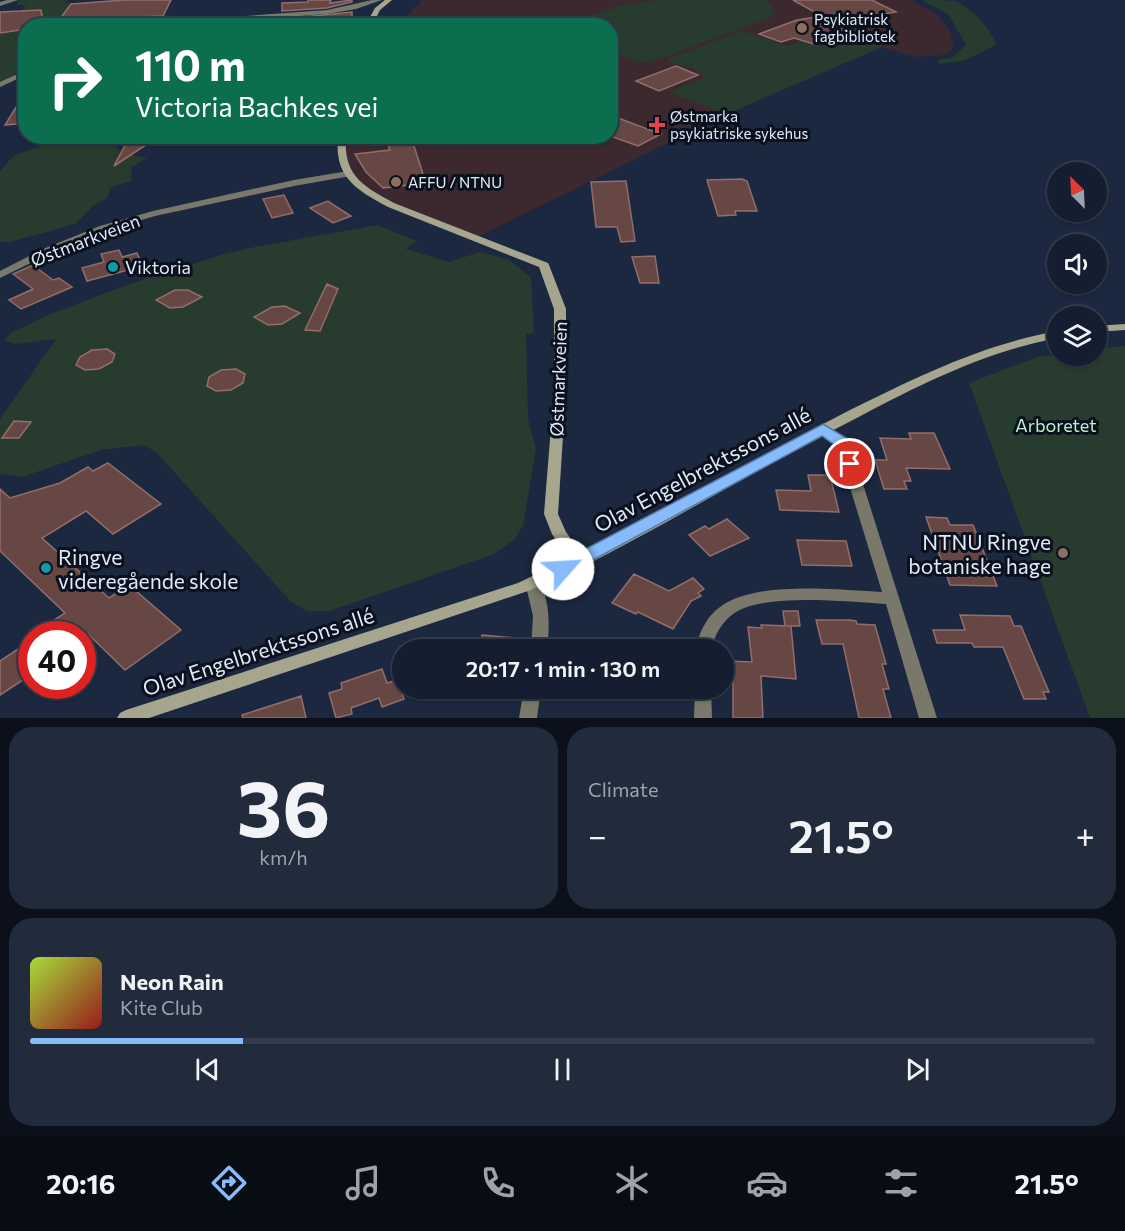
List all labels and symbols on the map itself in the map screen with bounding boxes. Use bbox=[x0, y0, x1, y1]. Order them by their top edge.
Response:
place label: Psykiatrisk fagbibliotek bbox=[814, 10, 896, 45]
marker: Psykiatrisk fagbibliotek bbox=[795, 21, 809, 35]
place label: Østmarka psykiatriske sykehus bbox=[670, 107, 808, 142]
marker: Østmarka psykiatriske sykehus bbox=[648, 116, 666, 134]
north arrow bbox=[1047, 162, 1107, 222]
place label: AFFU / NTNU bbox=[408, 173, 502, 191]
marker: AFFU / NTNU bbox=[389, 175, 403, 189]
street label: Østmarkveien bbox=[27, 209, 143, 271]
place label: Viktoria bbox=[125, 256, 191, 278]
marker: Viktoria bbox=[106, 260, 120, 274]
street label: Østmarkveien bbox=[545, 321, 571, 437]
street label: Olav Engelbrektssons allé bbox=[589, 401, 815, 537]
park label: Arboretet bbox=[1015, 414, 1097, 436]
pin bbox=[824, 438, 875, 489]
place label: NTNU Ringve botaniske hage bbox=[908, 529, 1051, 578]
position arrow bbox=[531, 537, 595, 601]
place label: Ringve videregående skole bbox=[58, 544, 238, 593]
marker: NTNU Ringve botaniske hage bbox=[1056, 546, 1070, 560]
marker: Ringve videregående skole bbox=[39, 561, 53, 575]
street label: Olav Engelbrektssons allé bbox=[139, 602, 377, 700]
speed limit sign: 40 bbox=[18, 621, 96, 699]

